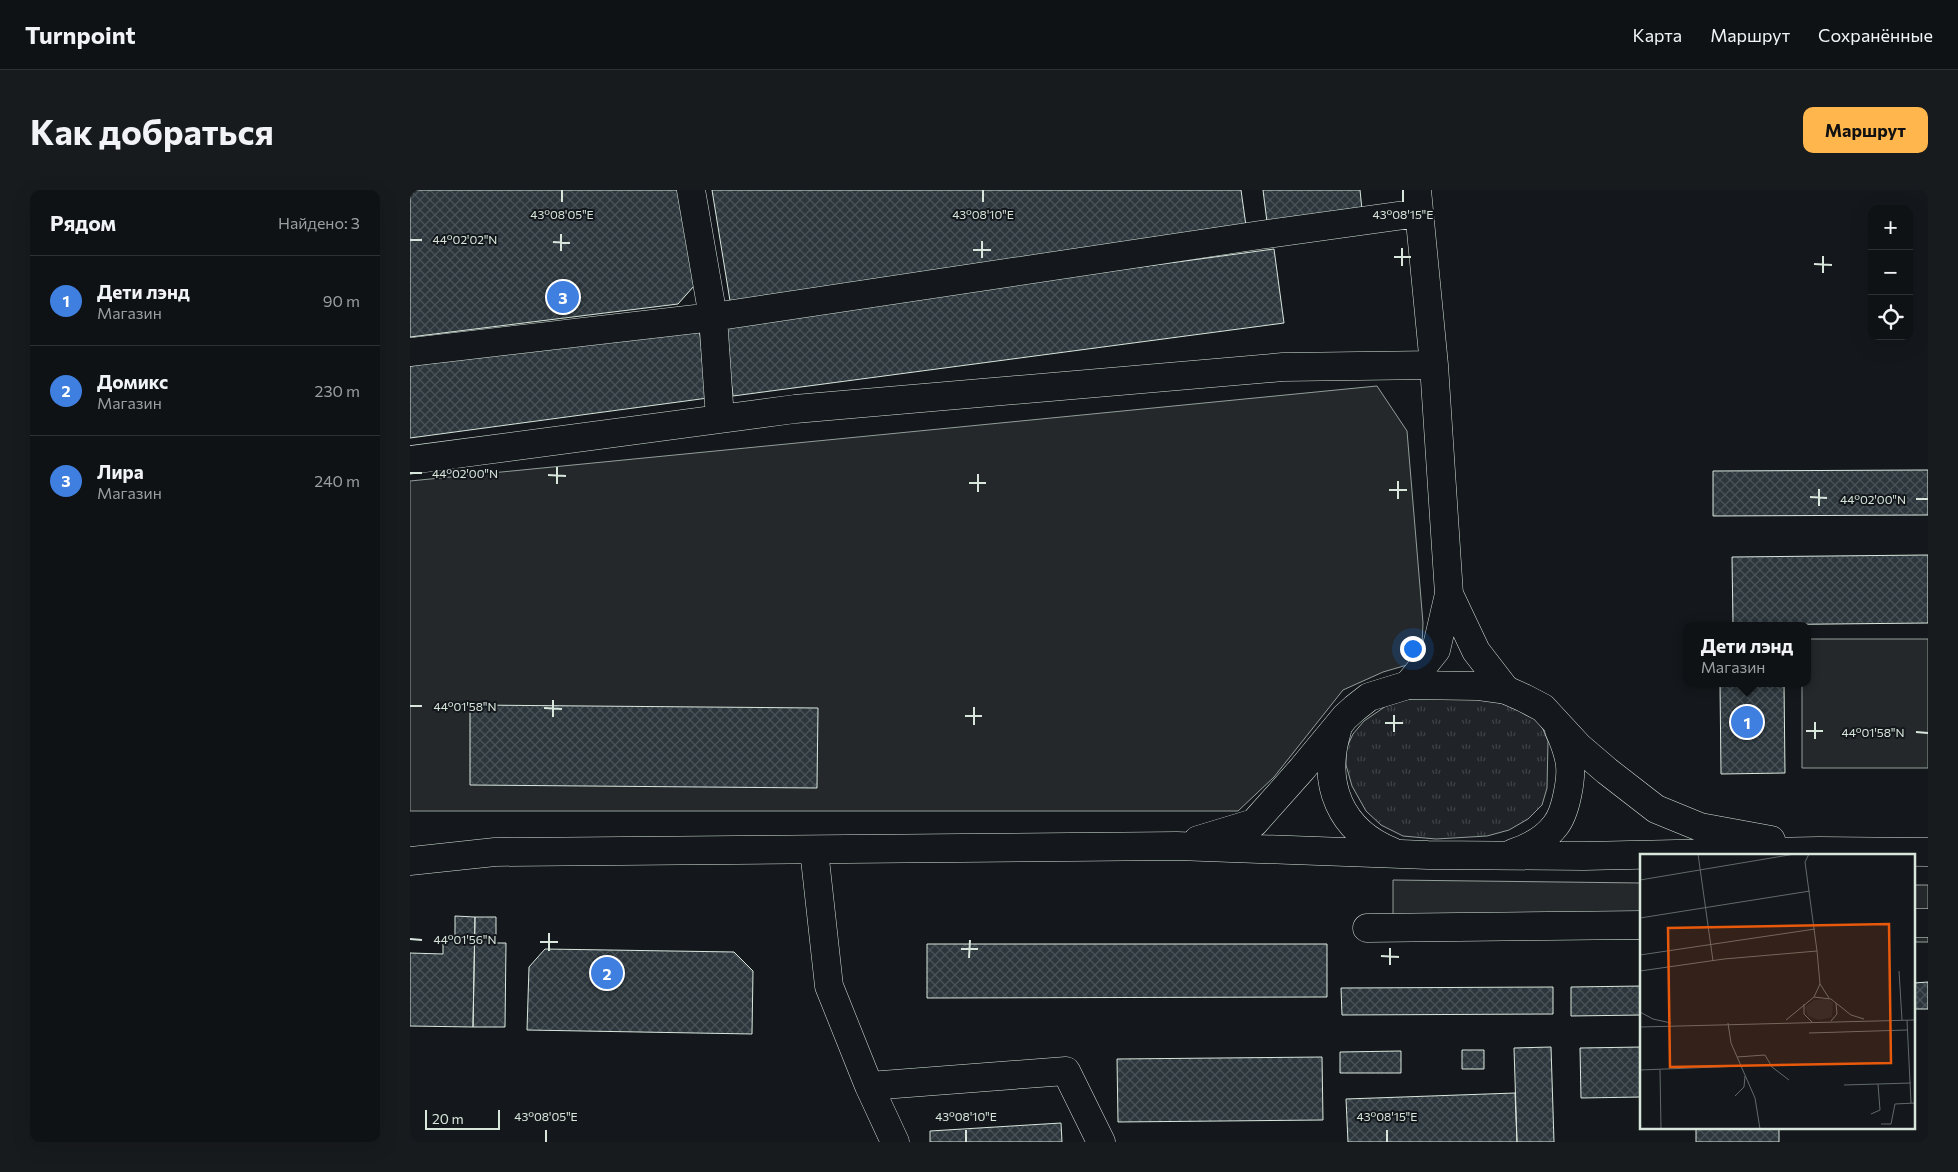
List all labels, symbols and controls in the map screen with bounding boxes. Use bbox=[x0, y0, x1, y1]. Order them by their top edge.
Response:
text: Turnpoint bbox=[25, 20, 136, 49]
text: Карта bbox=[1633, 24, 1682, 46]
text: Маршрут bbox=[1710, 24, 1790, 46]
text: Сохранённые bbox=[1818, 24, 1933, 46]
button: Маршрут bbox=[1803, 107, 1928, 153]
text: Как добраться bbox=[30, 109, 274, 152]
map controls bbox=[1868, 205, 1913, 340]
button: + bbox=[1868, 205, 1913, 250]
text: 43°08'05"E bbox=[530, 207, 594, 221]
text: 43°08'10"E bbox=[952, 207, 1014, 221]
text: 43°08'15"E bbox=[1373, 207, 1433, 221]
text: Рядом bbox=[50, 210, 116, 235]
text: Найдено: 3 bbox=[278, 213, 360, 232]
text: 44°02'02"N bbox=[433, 232, 497, 246]
button: − bbox=[1868, 250, 1913, 295]
pin: 3 bbox=[547, 278, 579, 316]
text: Дети лэнд bbox=[97, 280, 190, 303]
text: 1 bbox=[62, 291, 70, 310]
text: 90 m bbox=[323, 291, 360, 310]
button: locate bbox=[1868, 295, 1913, 340]
text: Магазин bbox=[97, 303, 162, 322]
text: Домикс bbox=[97, 370, 168, 393]
text: 2 bbox=[61, 381, 71, 400]
text: 230 m bbox=[315, 381, 360, 400]
text: Магазин bbox=[97, 393, 162, 412]
text: Лира bbox=[97, 460, 144, 483]
text: 44°02'00"N bbox=[432, 466, 498, 480]
text: 3 bbox=[61, 471, 71, 490]
text: 240 m bbox=[314, 471, 360, 490]
text: Магазин bbox=[97, 483, 162, 502]
text: 44°02'00"N bbox=[1840, 492, 1906, 506]
popup bbox=[1683, 622, 1811, 687]
text: Дети лэнд bbox=[1701, 634, 1793, 657]
your location bbox=[1400, 636, 1426, 662]
text: Магазин bbox=[1701, 657, 1765, 676]
text: 44°01'58"N bbox=[433, 699, 497, 713]
pin: 1 bbox=[1731, 703, 1763, 741]
text: 44°01'58"N bbox=[1841, 725, 1905, 739]
inset map bbox=[1640, 854, 1916, 1130]
text: 44°01'56"N bbox=[433, 932, 497, 946]
pin: 2 bbox=[591, 954, 623, 992]
scale bar bbox=[425, 1107, 500, 1130]
text: 43°08'05"E bbox=[514, 1109, 578, 1123]
text: 43°08'10"E bbox=[935, 1109, 997, 1123]
text: 43°08'15"E bbox=[1357, 1109, 1417, 1123]
text: 20 m bbox=[432, 1110, 464, 1127]

